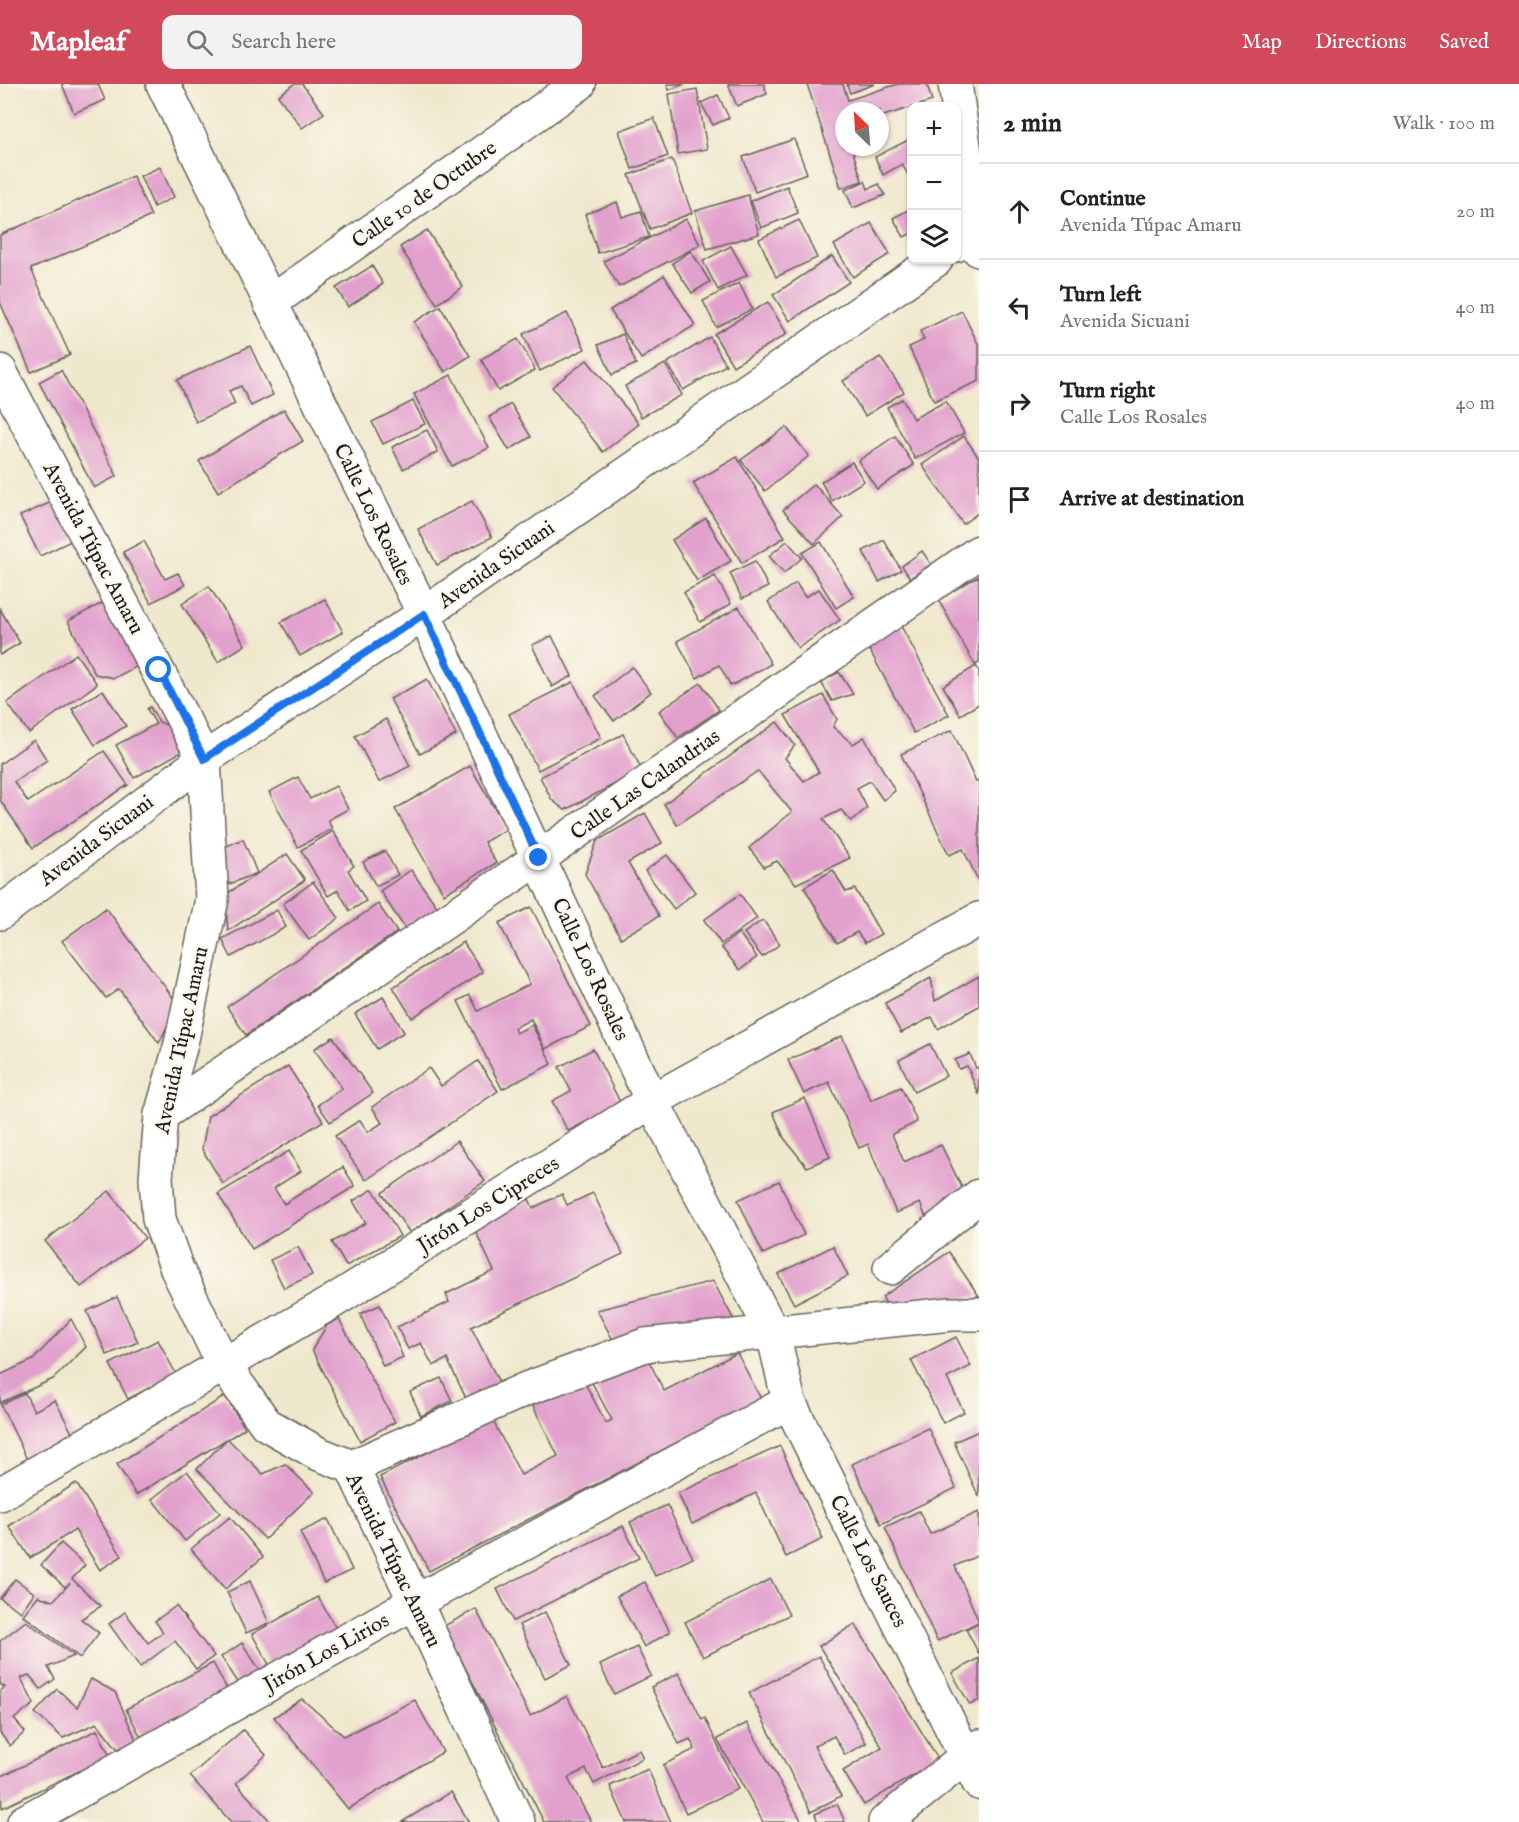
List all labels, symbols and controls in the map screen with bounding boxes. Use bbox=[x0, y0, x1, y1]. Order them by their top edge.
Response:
search box bbox=[162, 15, 582, 69]
text: Mapleaf bbox=[30, 25, 126, 60]
icon: search bbox=[183, 26, 216, 59]
text: Search here bbox=[231, 28, 336, 56]
text: Map bbox=[1242, 29, 1282, 56]
text: Directions bbox=[1315, 29, 1406, 56]
text: Saved bbox=[1439, 29, 1489, 56]
north arrow bbox=[835, 102, 889, 156]
map controls bbox=[907, 102, 961, 264]
button: + bbox=[907, 102, 961, 156]
text: 2 min bbox=[1003, 107, 1062, 140]
text: Walk · 100 m bbox=[1392, 111, 1495, 136]
street label: Calle 10 de Octubre bbox=[347, 135, 503, 255]
button: − bbox=[907, 156, 961, 210]
text: Continue bbox=[1060, 185, 1146, 213]
icon: ahead bbox=[1003, 195, 1036, 228]
text: 20 m bbox=[1456, 199, 1495, 224]
button: layers bbox=[907, 210, 961, 264]
text: Avenida Túpac Amaru bbox=[1060, 213, 1242, 238]
text: Turn left bbox=[1060, 281, 1142, 309]
icon: left bbox=[1003, 291, 1036, 324]
text: 40 m bbox=[1456, 295, 1495, 320]
text: Avenida Sicuani bbox=[1060, 309, 1190, 334]
text: Turn right bbox=[1060, 377, 1155, 405]
icon: right bbox=[1003, 387, 1036, 420]
text: 40 m bbox=[1456, 391, 1495, 416]
text: Calle Los Rosales bbox=[1060, 405, 1207, 430]
street label: Calle Los Rosales bbox=[327, 439, 419, 590]
street label: Avenida Túpac Amaru bbox=[35, 457, 149, 639]
icon: arrive bbox=[1003, 483, 1036, 516]
text: Arrive at destination bbox=[1060, 485, 1244, 513]
street label: Avenida Sicuani bbox=[432, 515, 560, 616]
route start bbox=[145, 656, 171, 682]
street label: Calle Las Calandrias bbox=[566, 723, 726, 847]
street label: Avenida Sicuani bbox=[34, 789, 159, 894]
route end bbox=[525, 844, 551, 870]
street label: Calle Los Rosales bbox=[545, 894, 635, 1045]
street label: Avenida Túpac Amaru bbox=[149, 944, 216, 1137]
street label: Jirón Los Cipreces bbox=[411, 1151, 565, 1261]
street label: Avenida Túpac Amaru bbox=[338, 1468, 447, 1652]
street label: Calle Los Sauces bbox=[823, 1491, 913, 1632]
street label: Jirón Los Lirios bbox=[257, 1608, 394, 1700]

